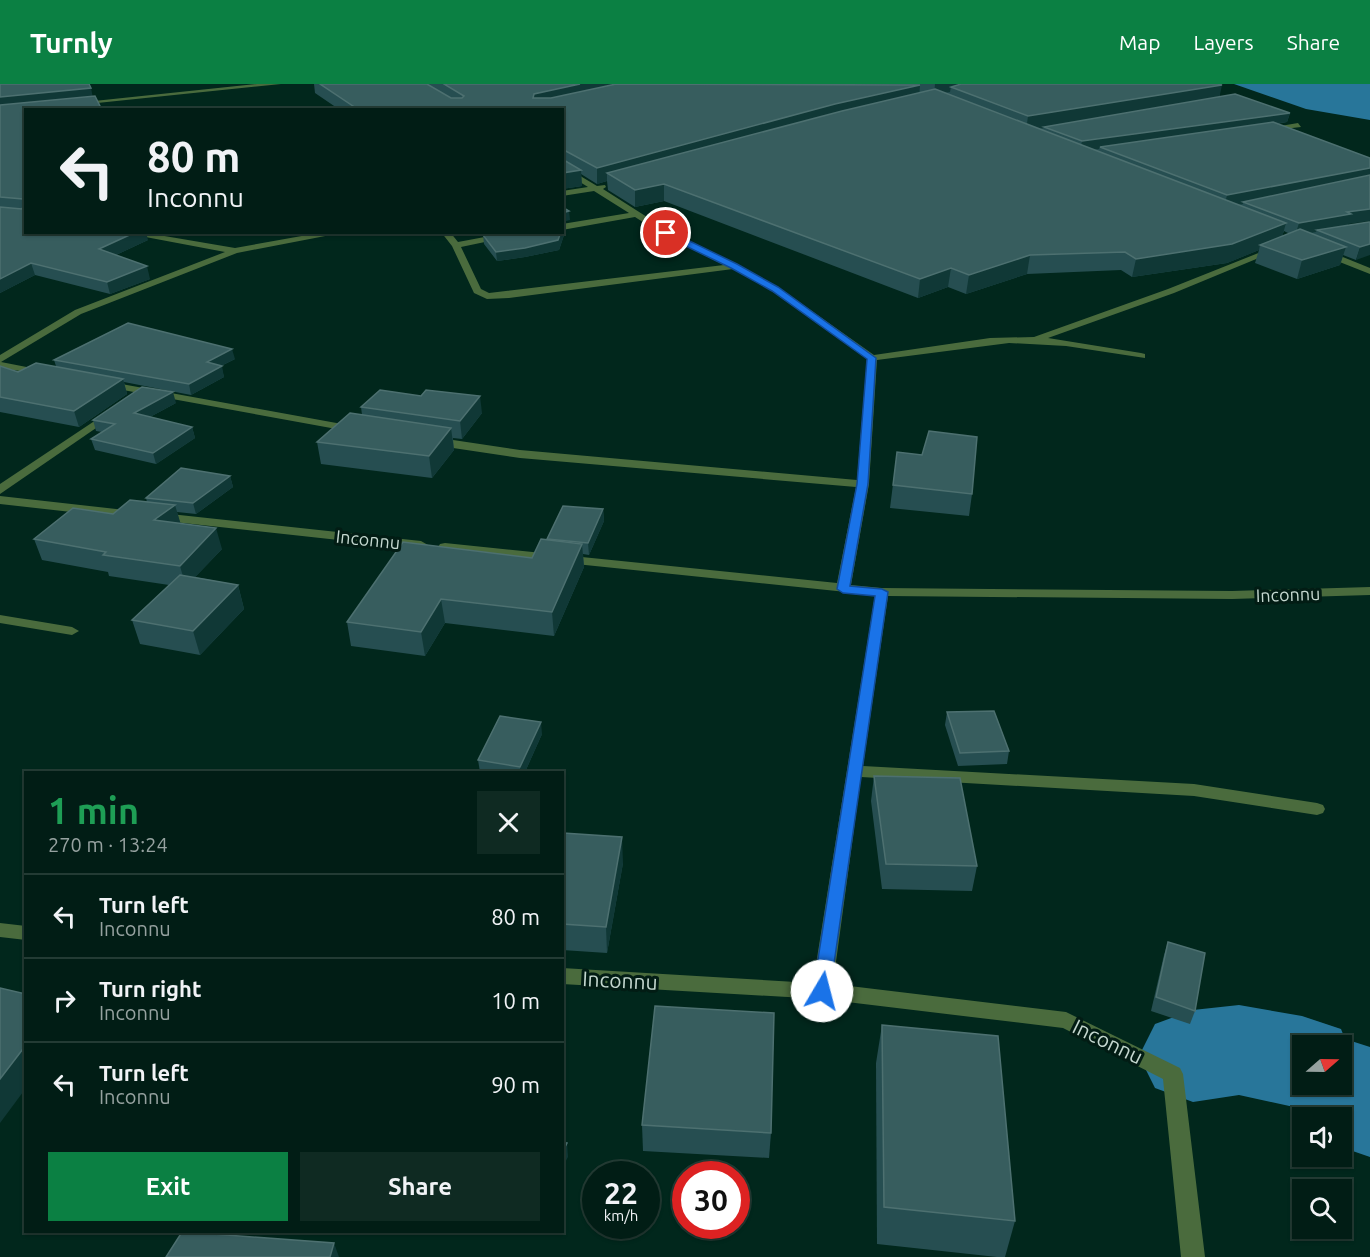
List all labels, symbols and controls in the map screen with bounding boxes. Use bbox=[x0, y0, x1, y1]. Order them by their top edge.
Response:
text: Turnly bbox=[30, 27, 113, 58]
text: Map bbox=[1119, 30, 1160, 54]
text: Layers bbox=[1193, 30, 1254, 54]
text: Share bbox=[1287, 30, 1340, 54]
icon: left bbox=[48, 132, 126, 210]
text: 80 m bbox=[147, 133, 241, 180]
text: Inconnu bbox=[147, 182, 244, 212]
pin bbox=[640, 207, 691, 258]
icon: arrive bbox=[649, 216, 682, 249]
street label: Inconnu bbox=[335, 526, 401, 552]
street label: Inconnu bbox=[1255, 583, 1321, 605]
text: 1 min bbox=[48, 790, 139, 831]
button: close bbox=[477, 791, 540, 854]
text: 270 m · 13:24 bbox=[48, 833, 168, 856]
text: Turn left bbox=[99, 892, 189, 917]
icon: left bbox=[48, 900, 81, 933]
text: 80 m bbox=[491, 904, 540, 929]
text: Inconnu bbox=[99, 917, 171, 940]
position arrow bbox=[790, 959, 854, 1023]
street label: Inconnu bbox=[582, 966, 658, 994]
text: Turn right bbox=[99, 976, 201, 1001]
icon: right bbox=[48, 984, 81, 1017]
text: 10 m bbox=[491, 988, 540, 1013]
text: Inconnu bbox=[99, 1001, 171, 1024]
street label: Inconnu bbox=[1069, 1014, 1147, 1068]
north arrow bbox=[1292, 1035, 1352, 1095]
map controls bbox=[1292, 1035, 1352, 1239]
text: Turn left bbox=[99, 1060, 189, 1085]
icon: left bbox=[48, 1068, 81, 1101]
text: 90 m bbox=[491, 1072, 540, 1097]
text: Inconnu bbox=[99, 1085, 171, 1108]
button: sound bbox=[1292, 1107, 1352, 1167]
button: Exit bbox=[48, 1152, 288, 1221]
button: Share bbox=[300, 1152, 540, 1221]
speed limit sign: 30 bbox=[672, 1161, 750, 1239]
text: 22 bbox=[604, 1176, 638, 1210]
button: search bbox=[1292, 1179, 1352, 1239]
text: km/h bbox=[604, 1207, 638, 1224]

